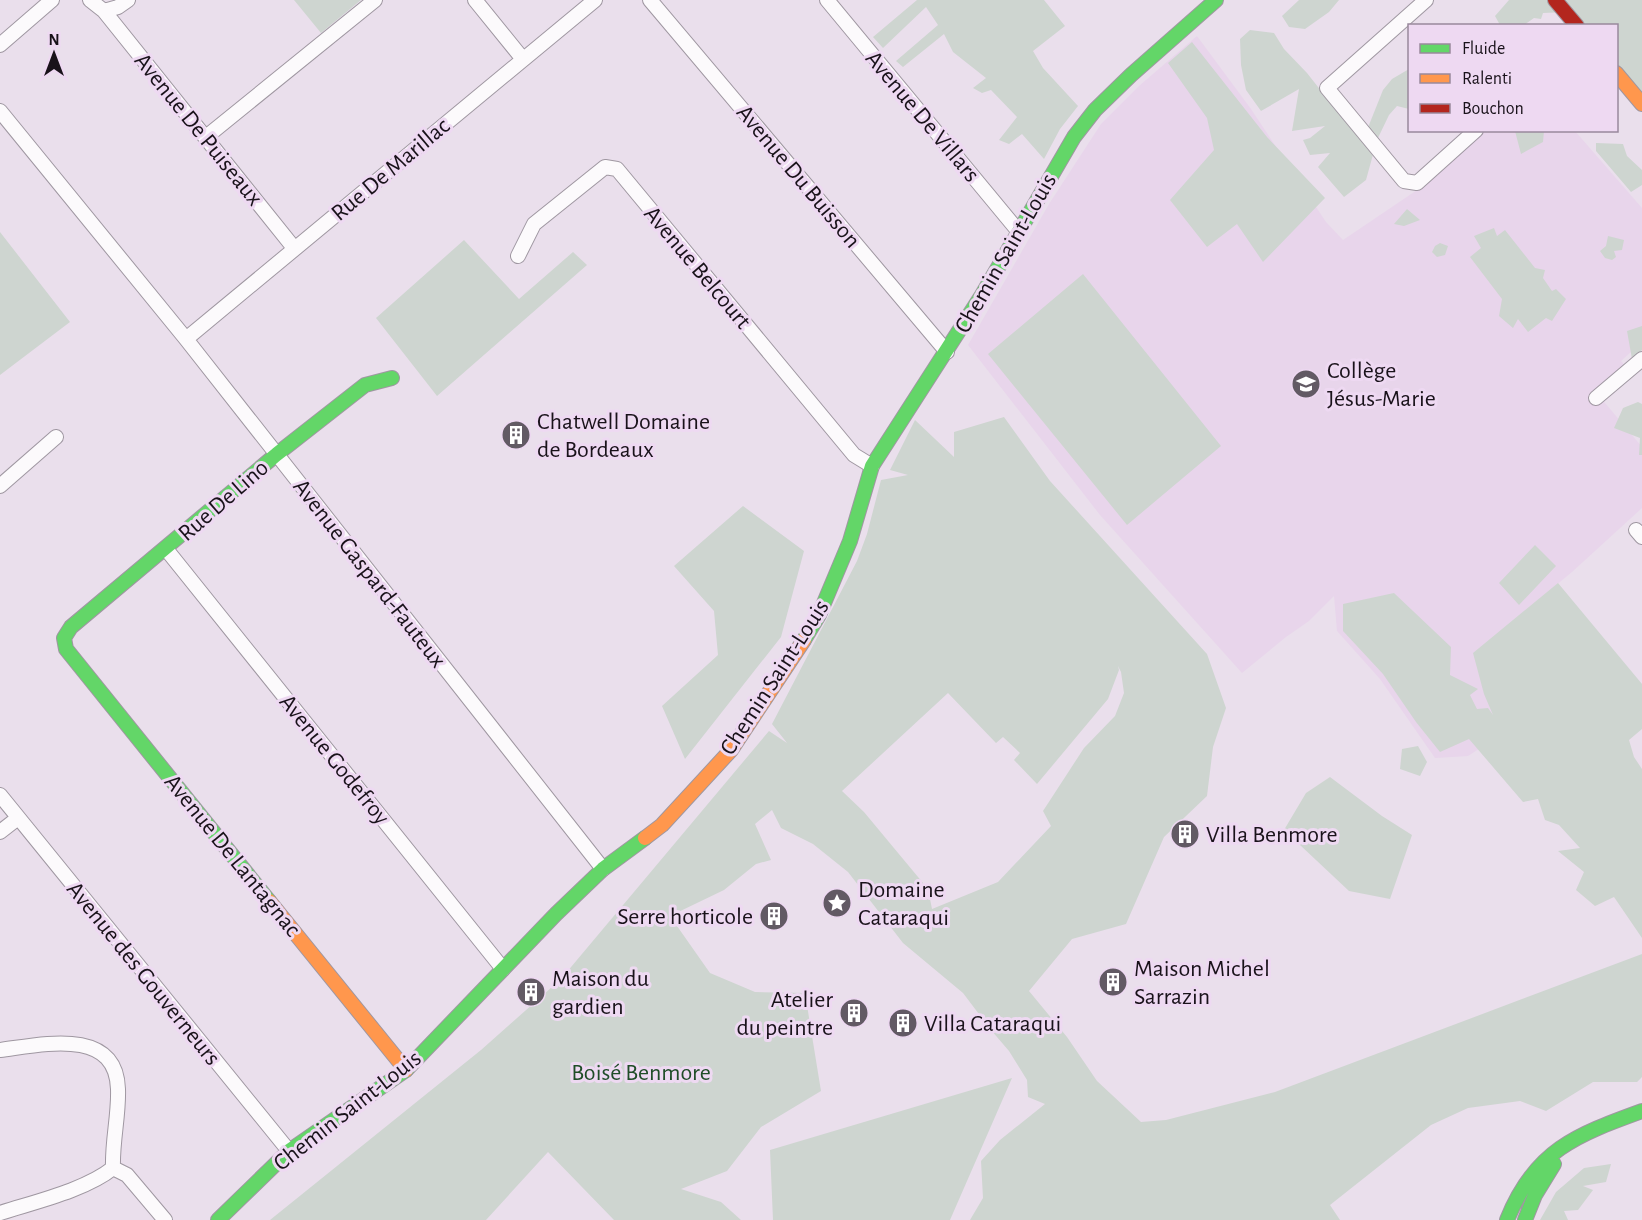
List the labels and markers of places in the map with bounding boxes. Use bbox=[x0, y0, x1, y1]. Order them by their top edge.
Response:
place label: Collège Jésus-Marie bbox=[1327, 359, 1436, 411]
school or university icon: Collège Jésus-Marie bbox=[1290, 368, 1322, 400]
place label: Chatwell Domaine de Bordeaux bbox=[537, 410, 710, 462]
building icon: Chatwell Domaine de Bordeaux bbox=[500, 419, 532, 451]
building icon: Villa Benmore bbox=[1169, 818, 1201, 850]
place label: Villa Benmore bbox=[1206, 823, 1338, 847]
place label: Domaine Cataraqui bbox=[858, 878, 949, 930]
place icon: Domaine Cataraqui bbox=[821, 887, 853, 919]
building icon: Serre horticole bbox=[758, 900, 790, 932]
place label: Serre horticole bbox=[617, 905, 753, 929]
place label: Maison Michel Sarrazin bbox=[1134, 957, 1270, 1009]
building icon: Maison Michel Sarrazin bbox=[1097, 966, 1129, 998]
place label: Maison du gardien bbox=[552, 967, 649, 1019]
building icon: Maison du gardien bbox=[515, 976, 547, 1008]
place label: Atelier du peintre bbox=[736, 988, 833, 1040]
building icon: Atelier du peintre bbox=[838, 997, 870, 1029]
building icon: Villa Cataraqui bbox=[887, 1007, 919, 1039]
place label: Villa Cataraqui bbox=[924, 1012, 1061, 1036]

